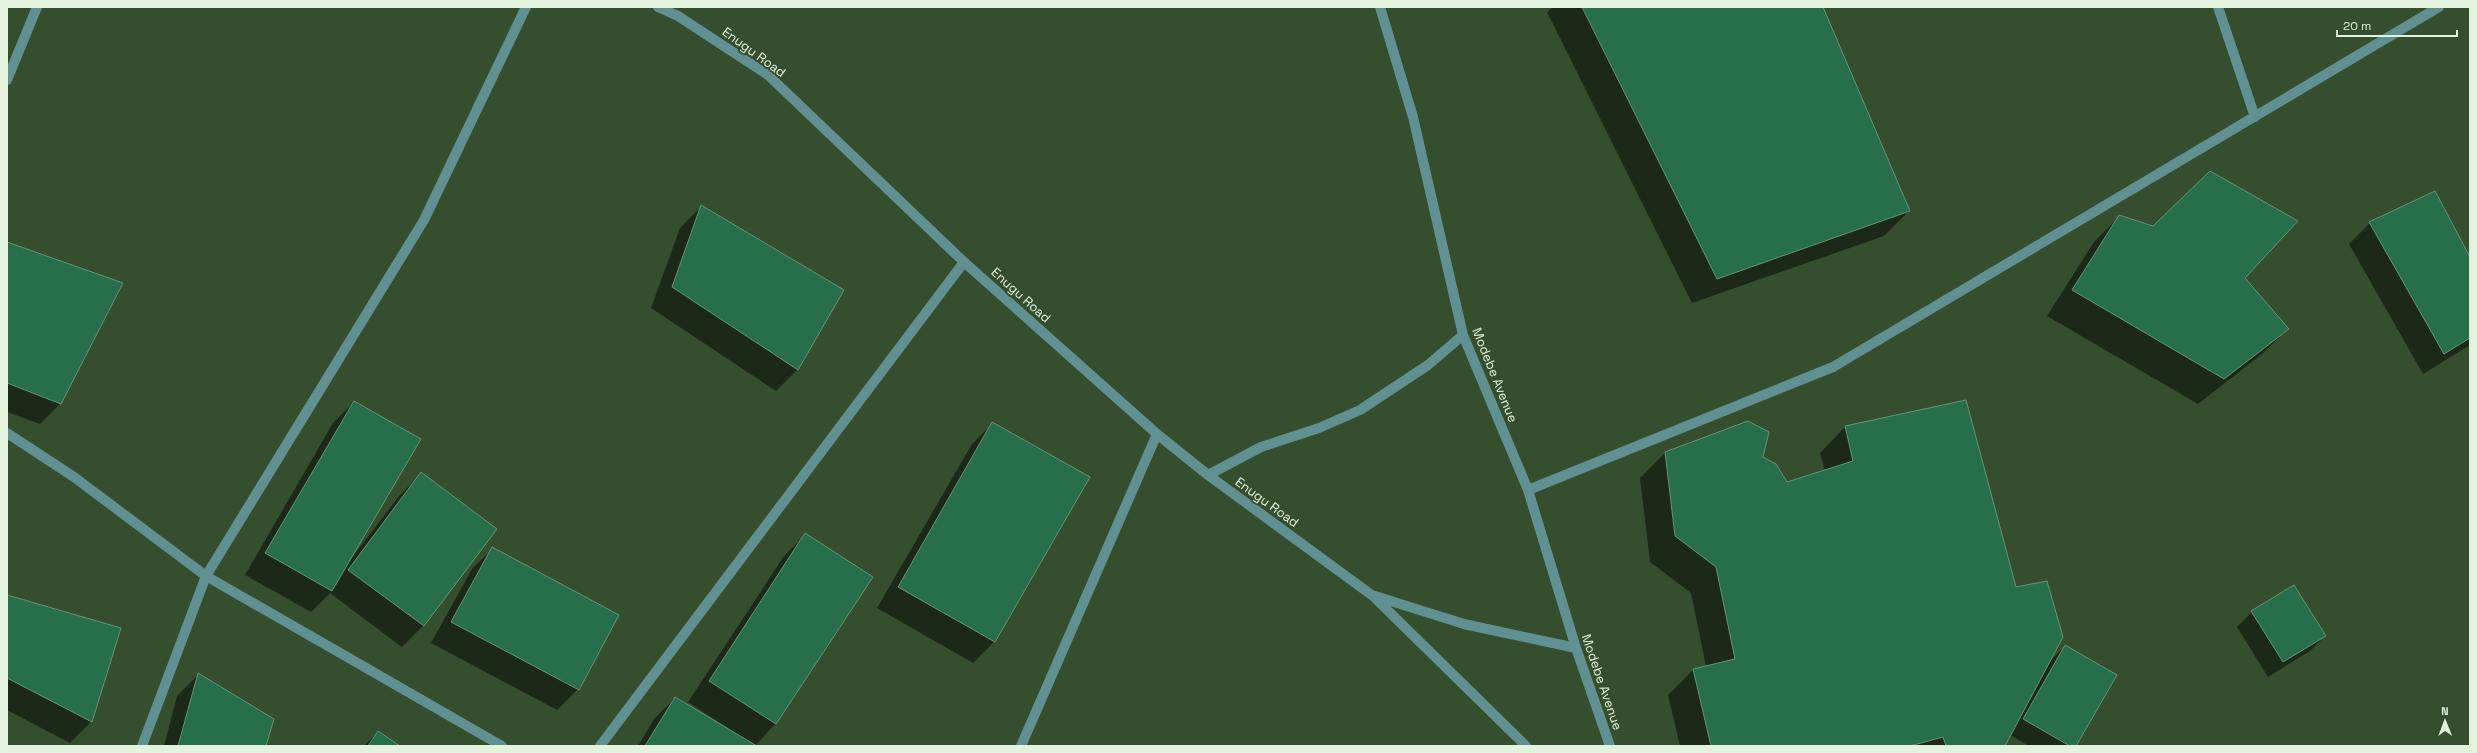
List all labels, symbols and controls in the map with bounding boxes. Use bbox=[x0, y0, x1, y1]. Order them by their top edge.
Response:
scale bar bbox=[2337, 12, 2457, 38]
text: 20 m bbox=[2343, 18, 2371, 34]
street label: Enugu Road bbox=[719, 23, 789, 81]
street label: Enugu Road bbox=[988, 264, 1054, 326]
street label: Modebe Avenue bbox=[1468, 325, 1522, 425]
street label: Enugu Road bbox=[1232, 473, 1302, 531]
street label: Modebe Avenue bbox=[1578, 632, 1626, 732]
north arrow bbox=[2425, 701, 2465, 741]
text: N bbox=[2441, 704, 2449, 718]

